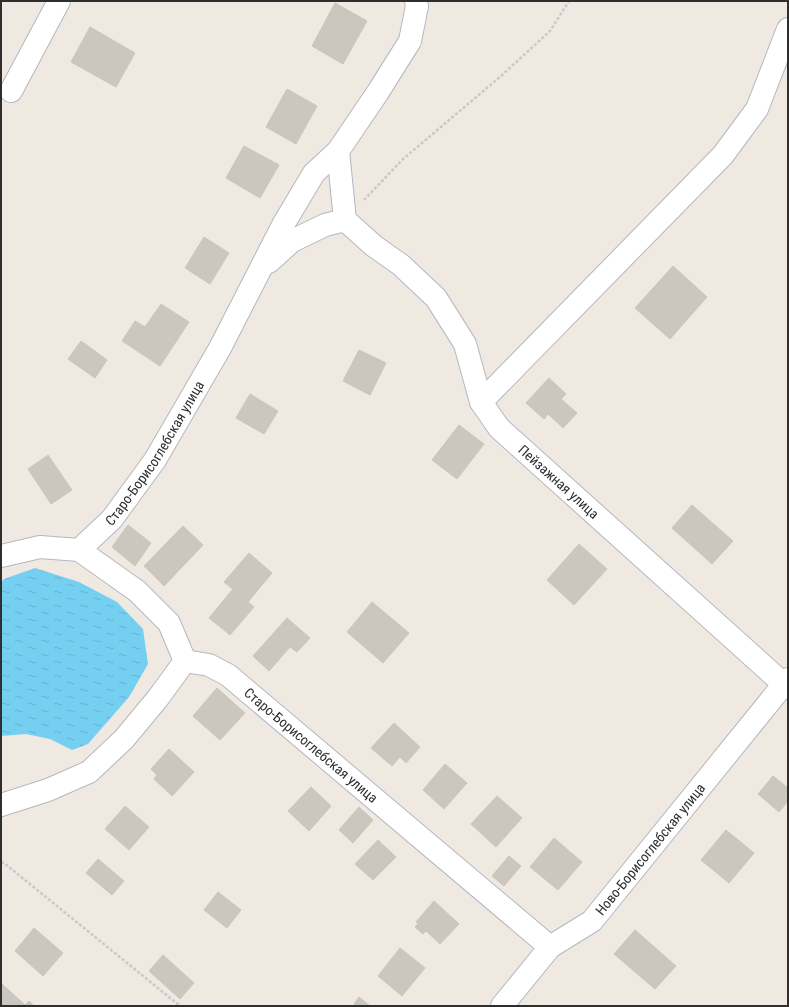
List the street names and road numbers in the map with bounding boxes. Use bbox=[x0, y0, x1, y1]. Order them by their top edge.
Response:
street label: Старо-Борисоглебская улица bbox=[102, 378, 207, 529]
street label: Пейзажная улица bbox=[515, 442, 602, 522]
street label: Старо-Борисоглебская улица bbox=[241, 684, 381, 806]
street label: Ново-Борисоглебская улица bbox=[592, 780, 708, 918]

